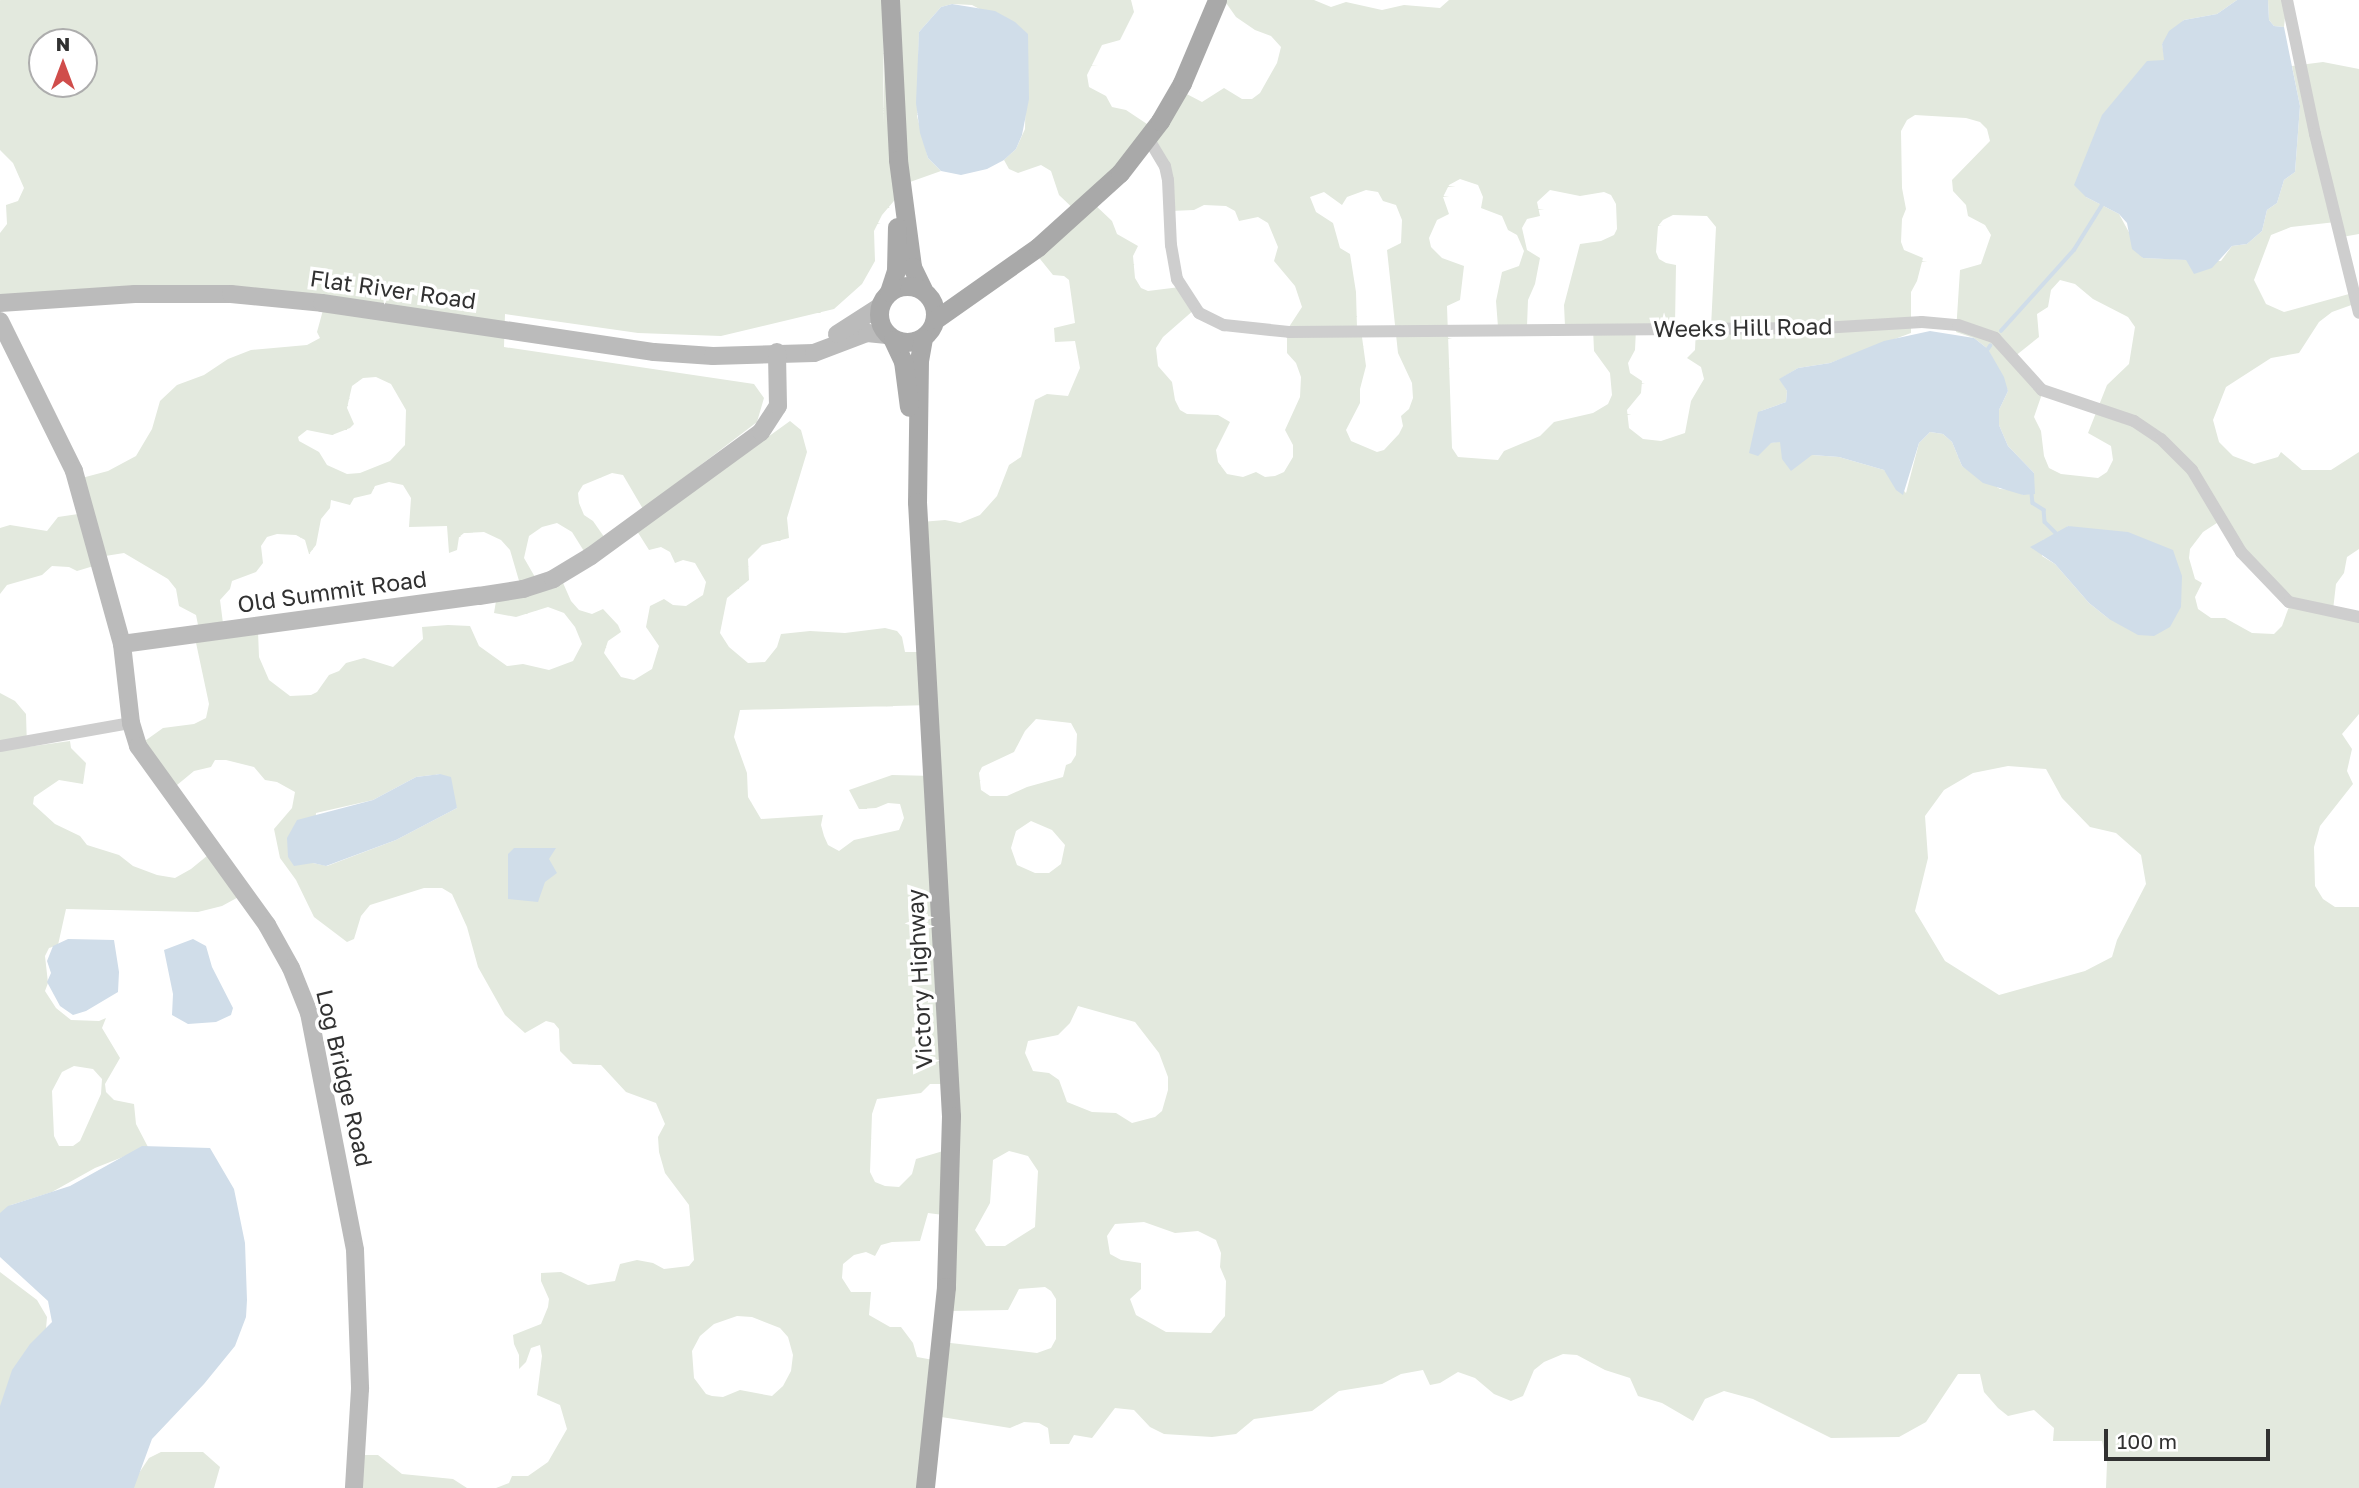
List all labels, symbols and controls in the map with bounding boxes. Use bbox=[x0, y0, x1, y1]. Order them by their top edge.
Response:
north arrow bbox=[28, 28, 98, 98]
text: N bbox=[56, 32, 70, 55]
street label: Flat River Road bbox=[308, 264, 478, 314]
street label: Weeks Hill Road bbox=[1653, 312, 1833, 342]
street label: Old Summit Road bbox=[236, 564, 428, 618]
street label: Victory Highway bbox=[900, 888, 938, 1070]
street label: Log Bridge Road bbox=[311, 987, 379, 1169]
scale bar bbox=[2107, 1414, 2273, 1458]
text: 100 m bbox=[2117, 1428, 2177, 1454]

